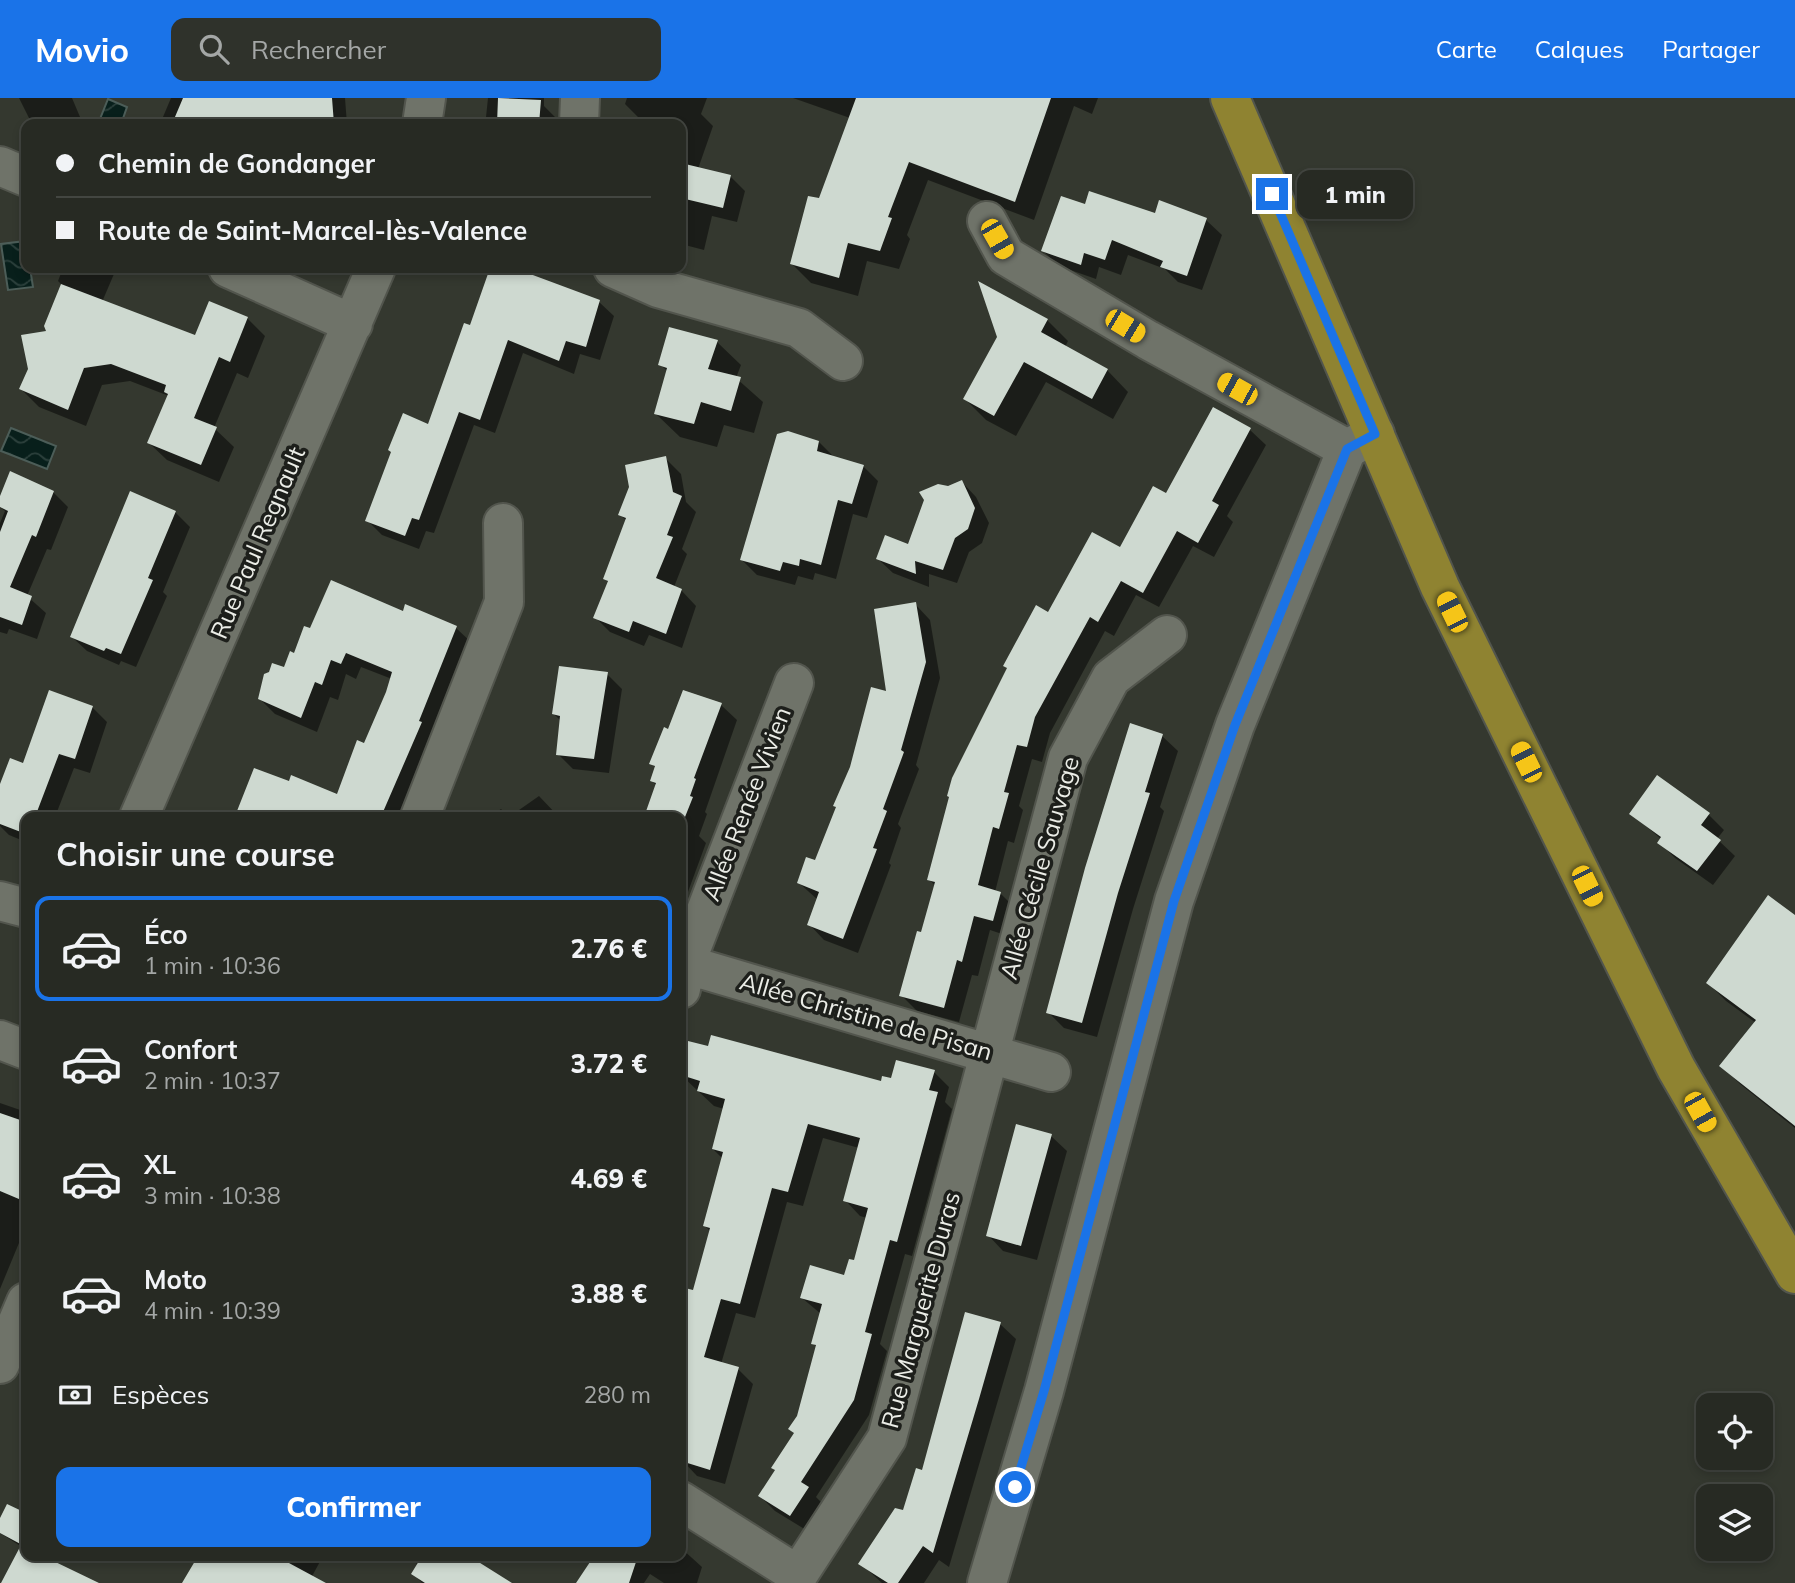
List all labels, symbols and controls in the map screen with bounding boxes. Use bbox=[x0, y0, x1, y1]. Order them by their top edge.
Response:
search box bbox=[171, 18, 661, 81]
text: Movio bbox=[35, 29, 129, 70]
icon: search bbox=[195, 30, 233, 68]
text: Rechercher bbox=[251, 33, 386, 66]
text: Carte bbox=[1436, 34, 1497, 64]
text: Calques bbox=[1535, 34, 1624, 64]
text: Partager bbox=[1662, 34, 1760, 64]
text: Chemin de Gondanger bbox=[98, 147, 375, 180]
callout: 1 min bbox=[1296, 170, 1412, 218]
route end bbox=[1256, 178, 1288, 210]
text: 1 min bbox=[1324, 180, 1386, 209]
text: Route de Saint-Marcel-lès-Valence bbox=[98, 214, 527, 247]
car bbox=[978, 216, 1017, 262]
car bbox=[1102, 306, 1149, 346]
car bbox=[1214, 370, 1261, 408]
street label: Rue Paul Regnault bbox=[203, 442, 311, 643]
car bbox=[1434, 589, 1471, 635]
street label: Allée Renée Vivien bbox=[695, 702, 797, 905]
car bbox=[1508, 739, 1545, 785]
street label: Allée Cécile Sauvage bbox=[993, 753, 1085, 983]
text: Choisir une course bbox=[56, 834, 335, 874]
car bbox=[1569, 863, 1606, 909]
icon: car bbox=[60, 917, 123, 980]
text: Éco bbox=[144, 918, 188, 951]
text: 2.76 € bbox=[571, 932, 647, 965]
text: 1 min · 10:36 bbox=[144, 951, 281, 980]
street label: Allée Christine de Pisan bbox=[737, 966, 996, 1066]
icon: car bbox=[60, 1032, 123, 1095]
text: Confort bbox=[144, 1033, 237, 1066]
text: 3.72 € bbox=[571, 1047, 647, 1080]
text: 2 min · 10:37 bbox=[144, 1066, 281, 1095]
car bbox=[1681, 1089, 1720, 1135]
icon: car bbox=[60, 1147, 123, 1210]
text: XL bbox=[144, 1148, 176, 1181]
text: 4.69 € bbox=[571, 1162, 647, 1195]
text: 3 min · 10:38 bbox=[144, 1181, 281, 1210]
street label: Rue Marguerite Duras bbox=[874, 1188, 966, 1431]
icon: car bbox=[60, 1262, 123, 1325]
text: Moto bbox=[144, 1263, 207, 1296]
text: 3.88 € bbox=[571, 1277, 647, 1310]
text: 4 min · 10:39 bbox=[144, 1296, 281, 1325]
icon: cash bbox=[56, 1376, 94, 1414]
text: Espèces bbox=[112, 1378, 209, 1411]
text: 280 m bbox=[583, 1380, 651, 1409]
map controls bbox=[1696, 1393, 1773, 1561]
button: locate bbox=[1696, 1393, 1773, 1470]
button: Confirmer bbox=[56, 1467, 651, 1547]
route start bbox=[999, 1471, 1031, 1503]
button: layers bbox=[1696, 1484, 1773, 1561]

